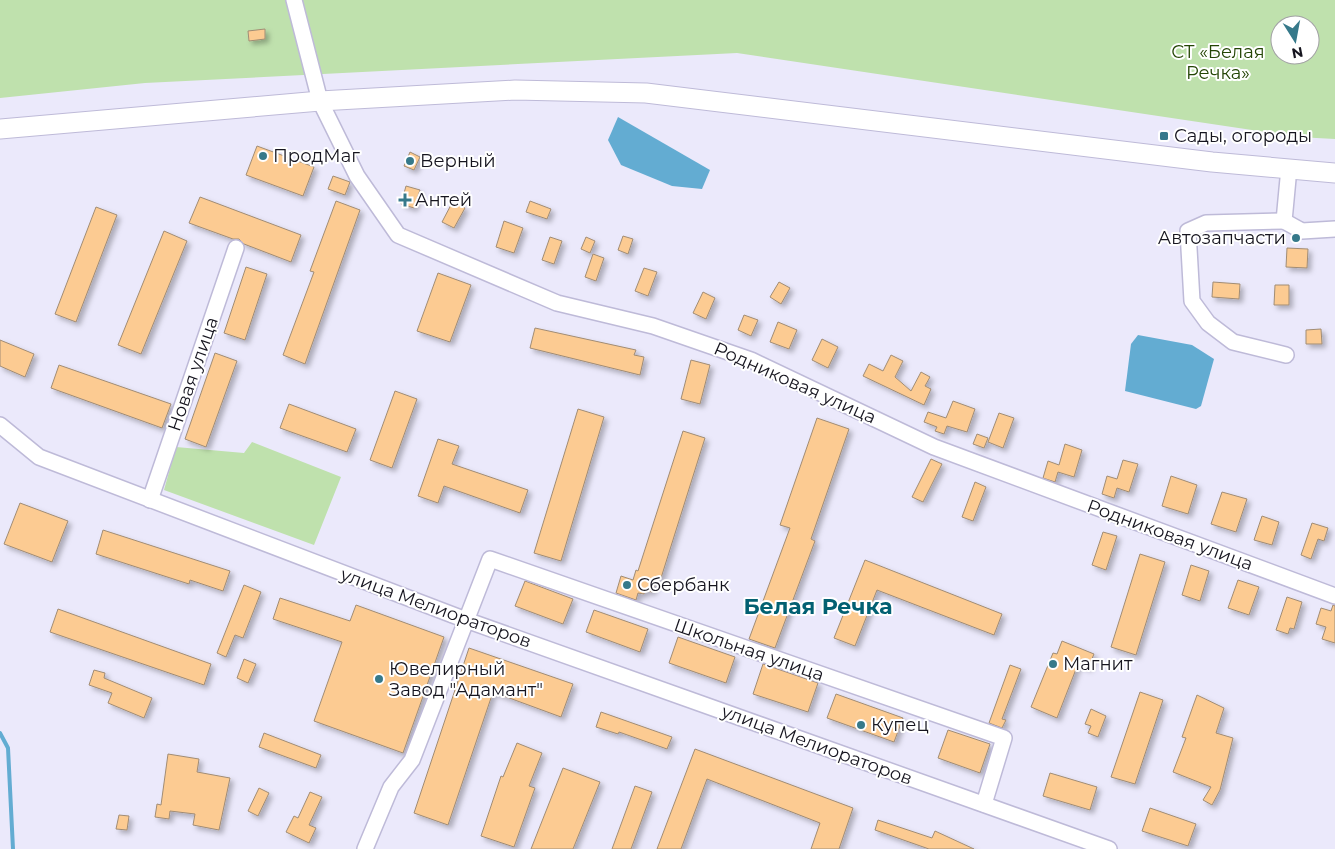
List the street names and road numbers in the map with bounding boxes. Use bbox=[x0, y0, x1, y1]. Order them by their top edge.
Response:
street label: Новая улица bbox=[163, 314, 223, 434]
street label: Родниковая улица bbox=[711, 337, 879, 429]
street label: Родниковая улица bbox=[1084, 495, 1256, 575]
street label: улица Мелиораторов bbox=[337, 563, 534, 653]
street label: Школьная улица bbox=[671, 614, 827, 686]
street label: улица Мелиораторов bbox=[718, 700, 915, 790]

